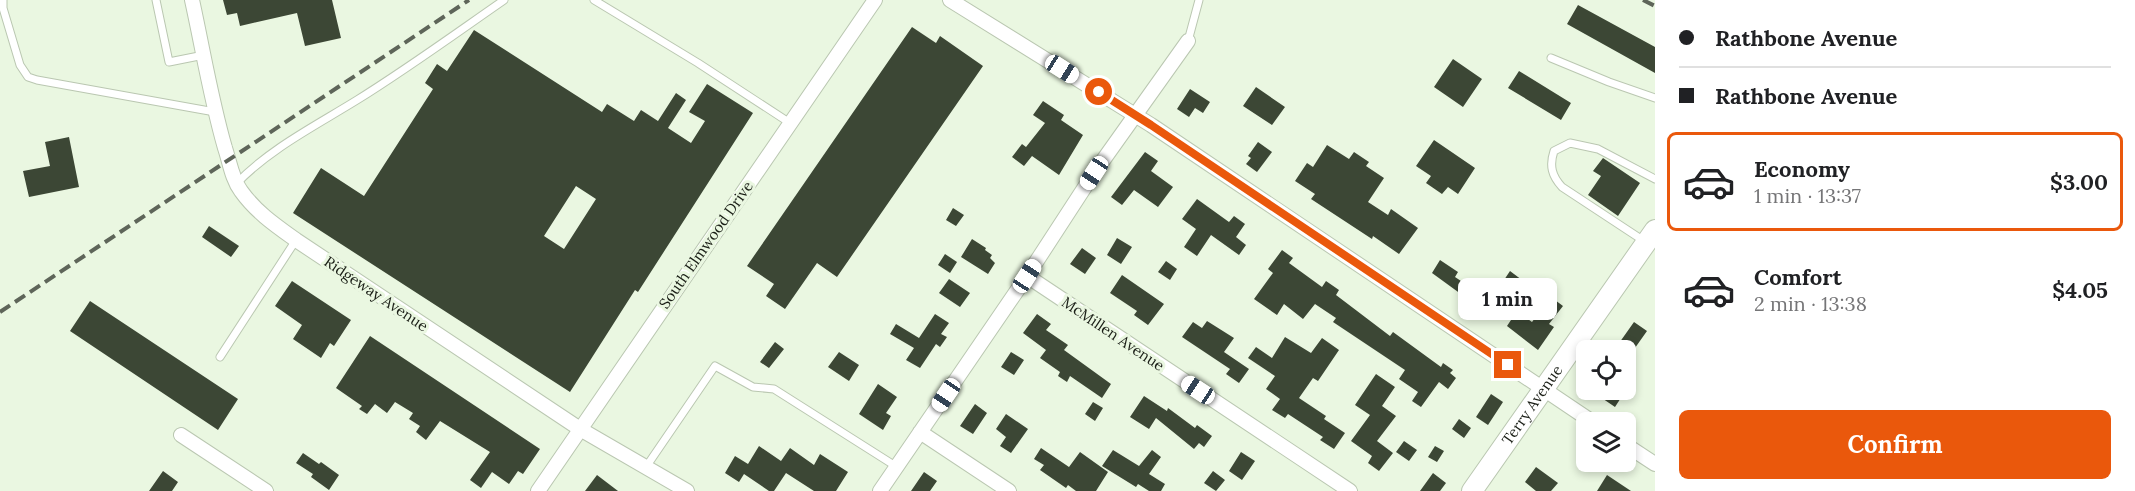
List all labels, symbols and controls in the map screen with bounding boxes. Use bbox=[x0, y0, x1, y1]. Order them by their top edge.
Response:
text: Rathbone Avenue bbox=[1715, 24, 1897, 52]
car bbox=[1042, 52, 1082, 86]
route start bbox=[1085, 78, 1112, 105]
text: Rathbone Avenue bbox=[1715, 82, 1897, 110]
car bbox=[1077, 153, 1111, 193]
icon: car bbox=[1682, 155, 1736, 209]
text: Economy bbox=[1754, 155, 1850, 183]
text: $3.00 bbox=[2050, 168, 2108, 196]
street label: South Elmwood Drive bbox=[654, 177, 757, 312]
text: 1 min · 13:37 bbox=[1754, 183, 1861, 208]
street label: Ridgeway Avenue bbox=[321, 252, 432, 335]
car bbox=[1010, 256, 1044, 296]
icon: car bbox=[1682, 263, 1736, 317]
text: Comfort bbox=[1754, 263, 1842, 291]
text: $4.05 bbox=[2052, 276, 2108, 304]
callout: 1 min bbox=[1458, 278, 1558, 320]
text: 1 min bbox=[1482, 286, 1533, 311]
text: 2 min · 13:38 bbox=[1754, 291, 1867, 316]
street label: McMillen Avenue bbox=[1058, 292, 1168, 375]
map controls bbox=[1576, 340, 1636, 472]
button: locate bbox=[1576, 340, 1636, 400]
route end bbox=[1494, 351, 1521, 378]
street label: Terry Avenue bbox=[1497, 361, 1566, 448]
car bbox=[1178, 373, 1218, 407]
car bbox=[928, 375, 964, 415]
button: Confirm bbox=[1679, 410, 2111, 479]
button: layers bbox=[1576, 412, 1636, 472]

